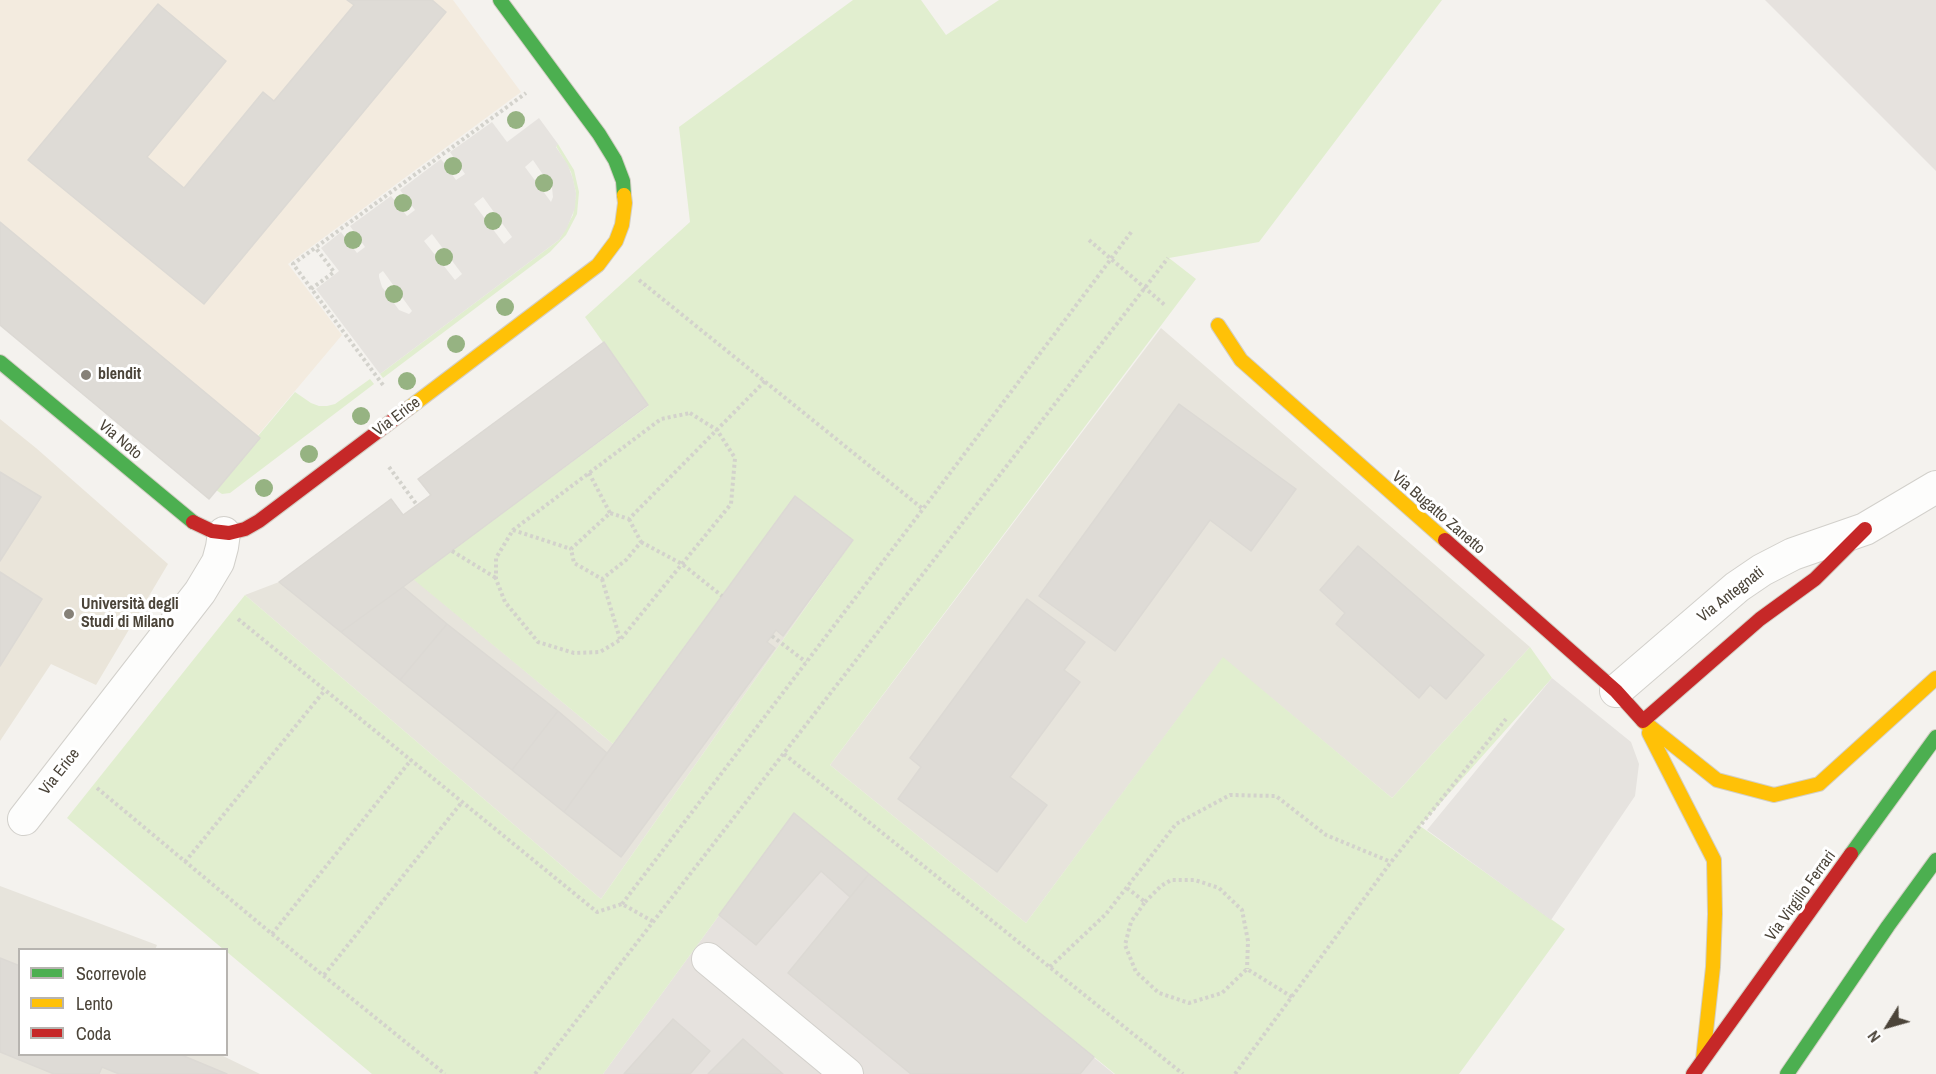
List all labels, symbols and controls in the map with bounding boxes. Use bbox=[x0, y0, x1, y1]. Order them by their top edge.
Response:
place label: blendit bbox=[98, 365, 141, 385]
marker: blendit bbox=[79, 368, 93, 382]
street label: Via Erice bbox=[370, 393, 424, 441]
street label: Via Noto bbox=[94, 416, 146, 464]
street label: Via Bugatto Zanetto bbox=[1388, 468, 1488, 558]
street label: Via Antegnati bbox=[1694, 563, 1768, 627]
place label: Università degli Studi di Milano bbox=[81, 595, 179, 633]
marker: Università degli Studi di Milano bbox=[62, 607, 76, 621]
street label: Via Erice bbox=[36, 745, 84, 799]
street label: Via Virgilio Ferrari bbox=[1762, 847, 1840, 945]
legend bbox=[18, 948, 228, 1056]
text: Scorrevole bbox=[76, 961, 147, 986]
text: Lento bbox=[76, 991, 113, 1016]
north arrow bbox=[1858, 996, 1918, 1056]
text: Coda bbox=[76, 1021, 111, 1046]
text: N bbox=[1862, 1026, 1885, 1047]

